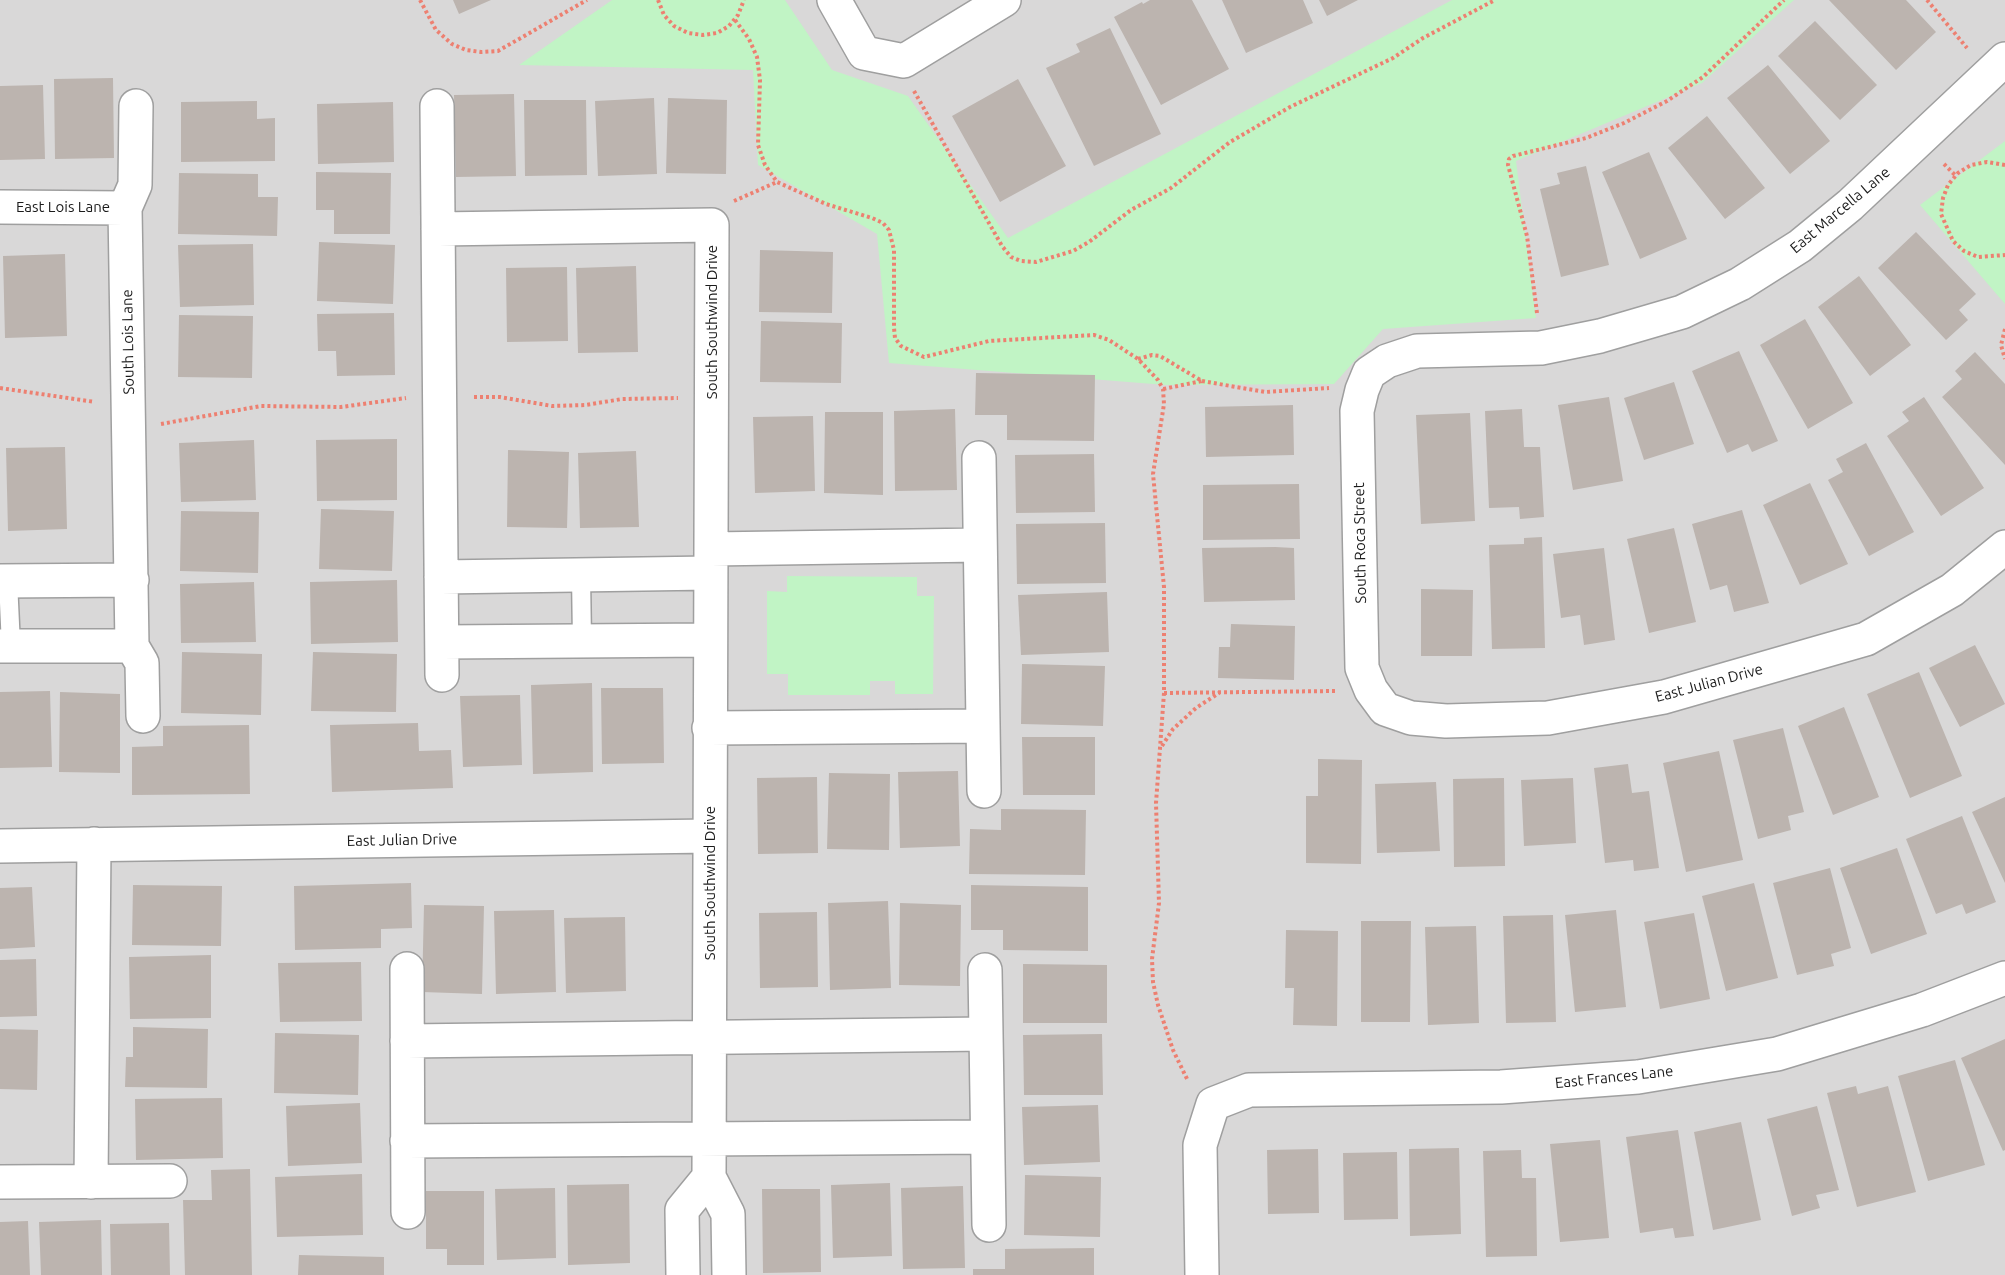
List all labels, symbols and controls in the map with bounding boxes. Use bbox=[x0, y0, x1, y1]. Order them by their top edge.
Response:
street label: East Marcella Lane bbox=[1786, 163, 1894, 257]
street label: East Lois Lane bbox=[16, 198, 110, 216]
street label: South Southwind Drive bbox=[703, 245, 721, 399]
street label: South Lois Lane bbox=[118, 289, 138, 395]
street label: South Roca Street bbox=[1350, 482, 1370, 604]
street label: East Julian Drive bbox=[1653, 660, 1765, 706]
street label: South Southwind Drive bbox=[701, 806, 719, 960]
street label: East Julian Drive bbox=[347, 830, 457, 850]
street label: East Frances Lane bbox=[1554, 1062, 1674, 1092]

